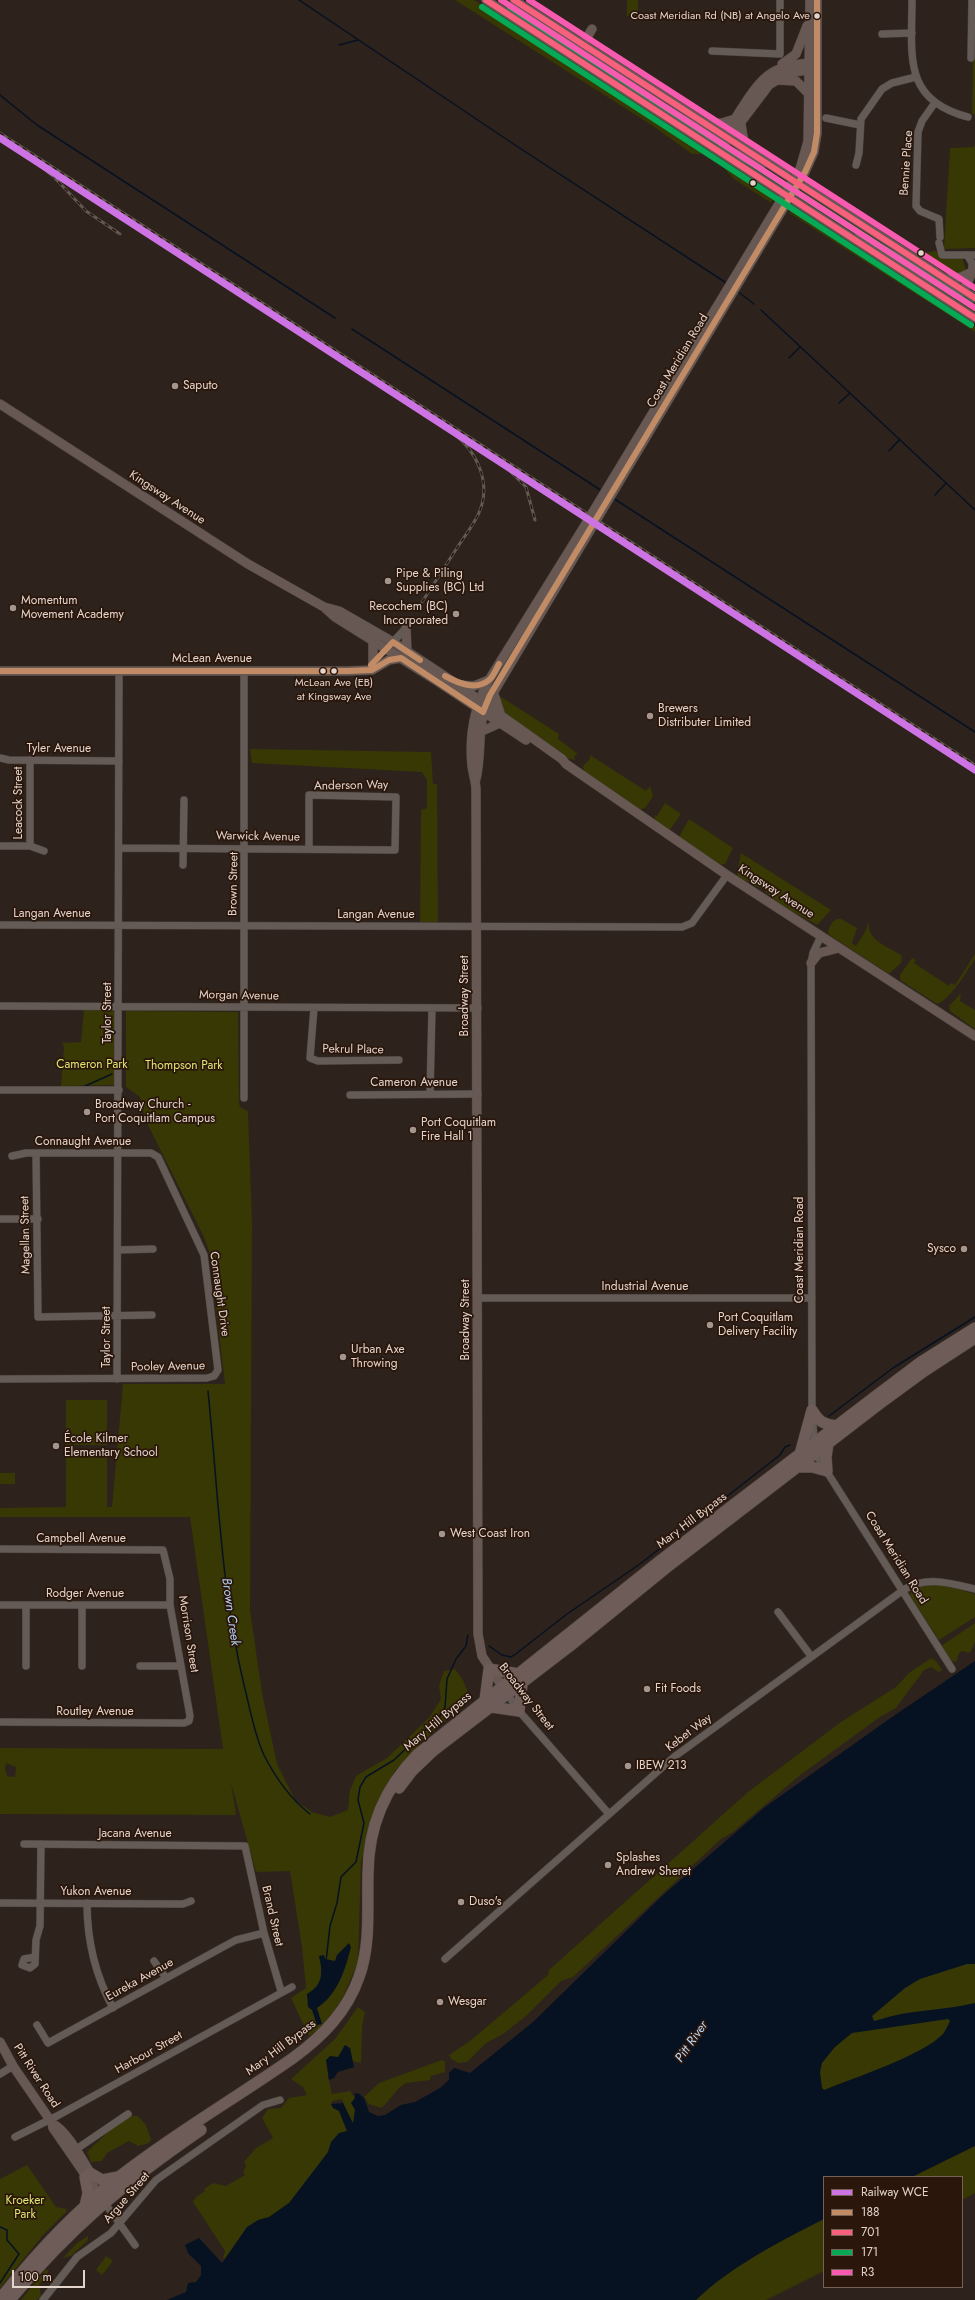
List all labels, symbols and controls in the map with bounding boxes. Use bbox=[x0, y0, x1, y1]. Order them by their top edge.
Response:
place label: Coast Meridian Rd (NB) at Angelo Ave bbox=[630, 9, 810, 23]
marker: Coast Meridian Rd (NB) at Angelo Ave bbox=[812, 11, 822, 21]
street label: Bennie Place bbox=[898, 130, 916, 196]
unlabelled marker bbox=[748, 178, 758, 188]
unlabelled marker bbox=[916, 248, 926, 258]
street label: Coast Meridian Road bbox=[644, 312, 712, 410]
place label: Saputo bbox=[183, 379, 218, 393]
marker: Saputo bbox=[170, 381, 180, 391]
street label: Kingsway Avenue bbox=[126, 468, 208, 528]
place label: Pipe & Piling Supplies (BC) Ltd bbox=[396, 567, 484, 595]
marker: Pipe & Piling Supplies (BC) Ltd bbox=[383, 576, 393, 586]
place label: Momentum Movement Academy bbox=[21, 594, 124, 622]
place label: Recochem (BC) Incorporated bbox=[369, 600, 448, 628]
marker: Momentum Movement Academy bbox=[8, 603, 18, 613]
marker: Recochem (BC) Incorporated bbox=[451, 609, 461, 619]
street label: McLean Avenue bbox=[172, 652, 252, 666]
unlabelled marker bbox=[318, 666, 328, 676]
marker: McLean Ave (EB) at Kingsway Ave bbox=[329, 666, 339, 676]
place label: McLean Ave (EB) at Kingsway Ave bbox=[295, 676, 373, 702]
place label: Brewers Distributer Limited bbox=[658, 702, 751, 730]
marker: Brewers Distributer Limited bbox=[645, 711, 655, 721]
street label: Tyler Avenue bbox=[27, 742, 91, 756]
street label: Leacock Street bbox=[12, 767, 26, 839]
street label: Anderson Way bbox=[314, 778, 388, 794]
street label: Warwick Avenue bbox=[216, 829, 300, 845]
street label: Brown Street bbox=[226, 852, 242, 916]
street label: Kingsway Avenue bbox=[735, 862, 817, 922]
street label: Langan Avenue bbox=[13, 907, 91, 921]
street label: Langan Avenue bbox=[337, 908, 415, 922]
street label: Broadway Street bbox=[458, 955, 472, 1037]
street label: Taylor Street bbox=[101, 982, 115, 1044]
street label: Morgan Avenue bbox=[199, 988, 279, 1004]
street label: Pekrul Place bbox=[322, 1042, 384, 1058]
park label: Cameron Park bbox=[56, 1058, 128, 1072]
park label: Thompson Park bbox=[145, 1059, 223, 1073]
street label: Cameron Avenue bbox=[370, 1076, 458, 1090]
place label: Broadway Church - Port Coquitlam Campus bbox=[95, 1098, 215, 1126]
marker: Broadway Church - Port Coquitlam Campus bbox=[82, 1107, 92, 1117]
place label: Port Coquitlam Fire Hall 1 bbox=[421, 1116, 496, 1144]
marker: Port Coquitlam Fire Hall 1 bbox=[408, 1125, 418, 1135]
street label: Connaught Avenue bbox=[35, 1135, 131, 1149]
street label: Magellan Street bbox=[18, 1196, 34, 1274]
street label: Coast Meridian Road bbox=[793, 1197, 807, 1303]
place label: Sysco bbox=[927, 1242, 956, 1256]
marker: Sysco bbox=[959, 1244, 969, 1254]
street label: Connaught Drive bbox=[206, 1251, 232, 1337]
street label: Broadway Street bbox=[459, 1279, 473, 1361]
street label: Industrial Avenue bbox=[602, 1280, 688, 1294]
street label: Taylor Street bbox=[100, 1306, 114, 1368]
place label: Port Coquitlam Delivery Facility bbox=[718, 1311, 797, 1339]
marker: Port Coquitlam Delivery Facility bbox=[705, 1320, 715, 1330]
place label: Urban Axe Throwing bbox=[351, 1343, 405, 1371]
marker: Urban Axe Throwing bbox=[338, 1352, 348, 1362]
street label: Pooley Avenue bbox=[131, 1359, 205, 1375]
place label: École Kilmer Elementary School bbox=[64, 1432, 158, 1460]
marker: École Kilmer Elementary School bbox=[51, 1441, 61, 1451]
street label: Mary Hill Bypass bbox=[654, 1490, 730, 1552]
street label: Coast Meridian Road bbox=[862, 1509, 930, 1607]
place label: West Coast Iron bbox=[450, 1527, 530, 1541]
marker: West Coast Iron bbox=[437, 1529, 447, 1539]
street label: Campbell Avenue bbox=[36, 1532, 126, 1546]
water label: Brown Creek bbox=[218, 1577, 242, 1647]
street label: Rodger Avenue bbox=[46, 1587, 124, 1601]
street label: Morrison Street bbox=[175, 1595, 201, 1673]
street label: Broadway Street bbox=[495, 1661, 557, 1733]
place label: Fit Foods bbox=[655, 1682, 701, 1696]
marker: Fit Foods bbox=[642, 1684, 652, 1694]
street label: Mary Hill Bypass bbox=[401, 1690, 475, 1754]
street label: Routley Avenue bbox=[56, 1705, 134, 1719]
street label: Kebet Way bbox=[663, 1711, 715, 1755]
place label: IBEW 213 bbox=[636, 1759, 686, 1773]
marker: IBEW 213 bbox=[623, 1761, 633, 1771]
street label: Jacana Avenue bbox=[98, 1827, 172, 1841]
place label: Splashes Andrew Sheret bbox=[616, 1851, 691, 1879]
marker: Splashes Andrew Sheret bbox=[603, 1860, 613, 1870]
street label: Brand Street bbox=[258, 1884, 286, 1948]
street label: Yukon Avenue bbox=[60, 1885, 132, 1899]
place label: Duso's bbox=[469, 1895, 502, 1909]
marker: Duso's bbox=[456, 1897, 466, 1907]
street label: Eureka Avenue bbox=[104, 1956, 176, 2004]
place label: Wesgar bbox=[448, 1995, 487, 2009]
marker: Wesgar bbox=[435, 1997, 445, 2007]
street label: Mary Hill Bypass bbox=[243, 2017, 319, 2079]
water label: Pitt River bbox=[672, 2018, 712, 2066]
street label: Harbour Street bbox=[113, 2029, 185, 2077]
street label: Pitt River Road bbox=[10, 2041, 62, 2111]
street label: Argue Street bbox=[101, 2169, 153, 2227]
legend bbox=[823, 2176, 963, 2288]
text: Railway WCE bbox=[861, 2183, 929, 2201]
park label: Kroeker Park bbox=[6, 2194, 44, 2222]
text: 188 bbox=[861, 2203, 880, 2221]
text: 701 bbox=[861, 2223, 880, 2241]
text: 171 bbox=[861, 2243, 878, 2261]
scale bar bbox=[14, 2262, 87, 2288]
text: R3 bbox=[861, 2263, 874, 2281]
text: 100 m bbox=[19, 2268, 52, 2286]

